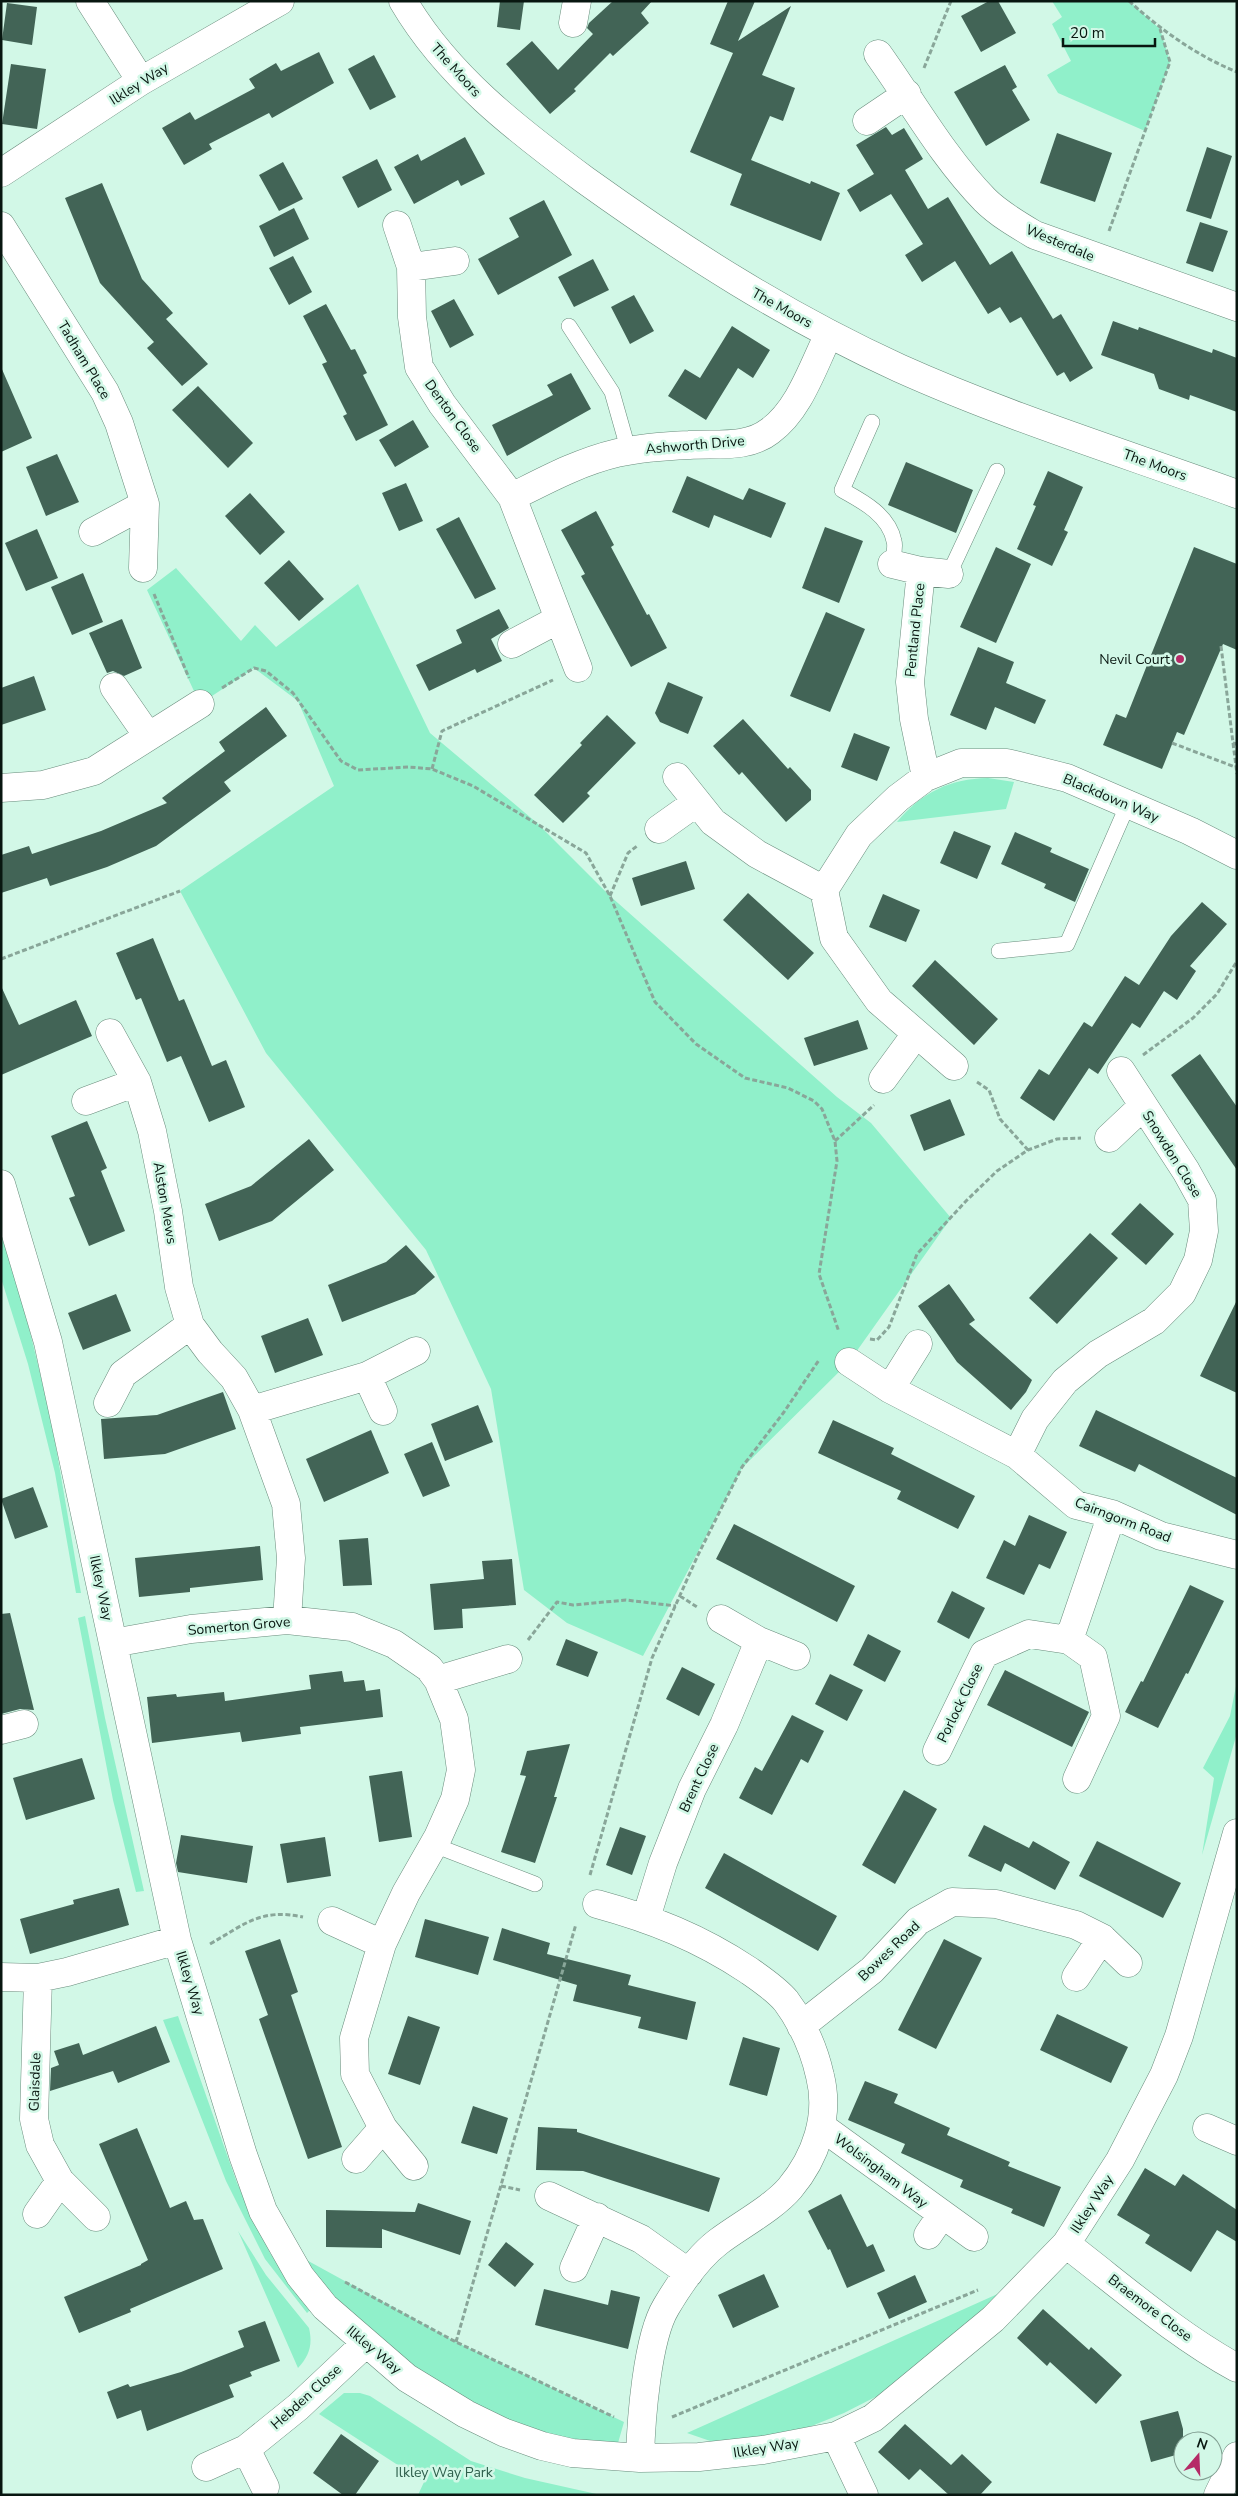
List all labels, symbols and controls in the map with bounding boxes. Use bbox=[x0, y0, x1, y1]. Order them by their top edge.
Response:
scale bar bbox=[1063, 15, 1156, 47]
text: 20 m bbox=[1070, 23, 1105, 43]
street label: The Moors bbox=[427, 39, 486, 101]
street label: Ilkley Way bbox=[106, 58, 173, 110]
street label: Westerdale bbox=[1023, 220, 1097, 266]
street label: The Moors bbox=[748, 284, 816, 333]
street label: Tadham Place bbox=[53, 317, 115, 403]
street label: Denton Close bbox=[420, 376, 486, 456]
street label: Ashworth Drive bbox=[645, 431, 745, 459]
street label: The Moors bbox=[1120, 445, 1190, 485]
street label: Pentland Place bbox=[901, 582, 929, 678]
place label: Nevil Court bbox=[1099, 650, 1170, 669]
marker: Nevil Court bbox=[1174, 653, 1186, 665]
street label: Blackdown Way bbox=[1060, 769, 1163, 827]
street label: Snowdon Close bbox=[1138, 1107, 1206, 1201]
street label: Alston Mews bbox=[148, 1161, 182, 1246]
street label: Cairngorm Road bbox=[1072, 1493, 1174, 1547]
street label: Ilkley Way bbox=[85, 1554, 117, 1623]
street label: Somerton Grove bbox=[187, 1612, 291, 1640]
street label: Porlock Close bbox=[933, 1660, 987, 1746]
street label: Brent Close bbox=[675, 1741, 723, 1815]
street label: Bowes Road bbox=[854, 1917, 924, 1985]
street label: Ilkley Way bbox=[171, 1949, 209, 2018]
street label: Glaisdale bbox=[24, 2052, 46, 2112]
street label: Wolsingham Way bbox=[830, 2129, 932, 2213]
street label: Ilkley Way bbox=[1066, 2170, 1118, 2237]
street label: Braemore Close bbox=[1104, 2270, 1196, 2346]
street label: Ilkley Way bbox=[343, 2321, 406, 2379]
street label: Hebden Close bbox=[267, 2360, 345, 2434]
north arrow bbox=[1173, 2431, 1223, 2481]
street label: Ilkley Way bbox=[732, 2433, 801, 2463]
text: N bbox=[1194, 2433, 1210, 2455]
park label: Ilkley Way Park bbox=[395, 2463, 494, 2482]

